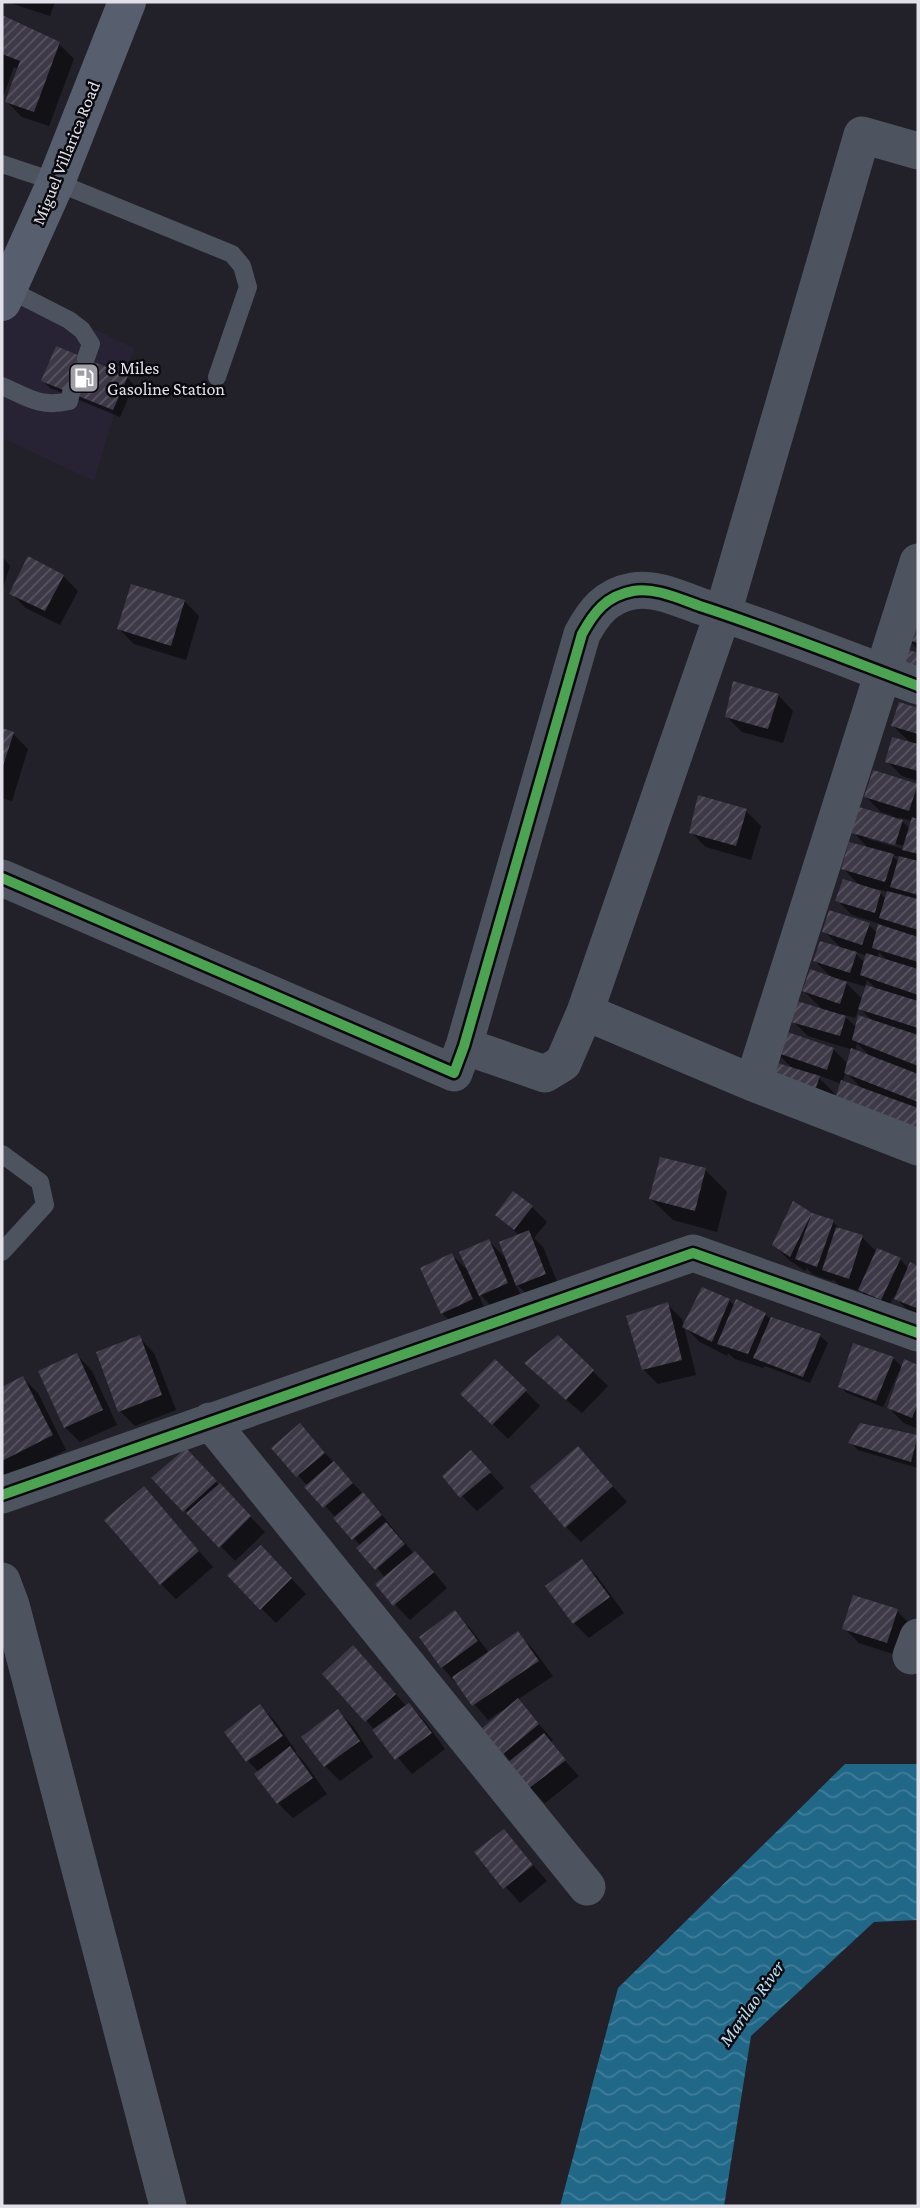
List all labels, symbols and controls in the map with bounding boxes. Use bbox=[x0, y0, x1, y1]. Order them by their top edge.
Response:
street label: Miguel Villarica Road bbox=[28, 78, 104, 228]
place label: 8 Miles Gasoline Station bbox=[107, 358, 225, 399]
fuel station icon: 8 Miles Gasoline Station bbox=[67, 361, 101, 395]
water label: Marilao River bbox=[714, 1956, 789, 2051]

